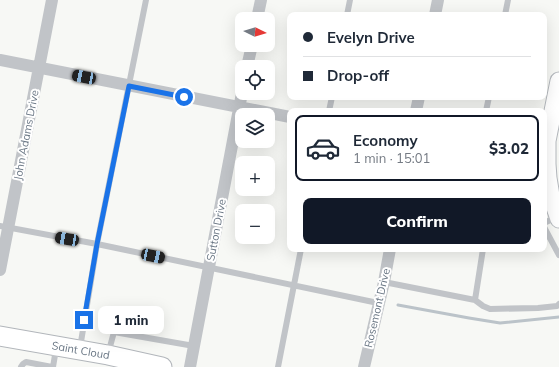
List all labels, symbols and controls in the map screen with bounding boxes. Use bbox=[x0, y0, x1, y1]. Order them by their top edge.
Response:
north arrow bbox=[235, 12, 275, 52]
map controls bbox=[235, 12, 275, 244]
text: Evelyn Drive bbox=[327, 28, 415, 47]
button: locate bbox=[235, 60, 275, 100]
text: Drop-off bbox=[327, 66, 389, 85]
car bbox=[71, 69, 97, 85]
route start bbox=[175, 88, 193, 106]
street label: John Adams Drive bbox=[10, 89, 42, 181]
button: layers bbox=[235, 108, 275, 148]
icon: car bbox=[305, 130, 341, 166]
text: Economy bbox=[353, 131, 418, 150]
text: $3.02 bbox=[489, 139, 529, 158]
text: 1 min · 15:01 bbox=[353, 150, 430, 166]
button: + bbox=[235, 156, 275, 196]
street label: Sutton Drive bbox=[203, 198, 229, 262]
button: Confirm bbox=[303, 198, 531, 244]
button: − bbox=[235, 204, 275, 244]
car bbox=[54, 231, 80, 247]
car bbox=[140, 248, 166, 264]
street label: Rosemont Drive bbox=[361, 267, 393, 349]
callout: 1 min bbox=[98, 306, 164, 334]
route end bbox=[75, 311, 93, 329]
text: 1 min bbox=[114, 312, 148, 328]
street label: Saint Cloud bbox=[51, 338, 111, 362]

